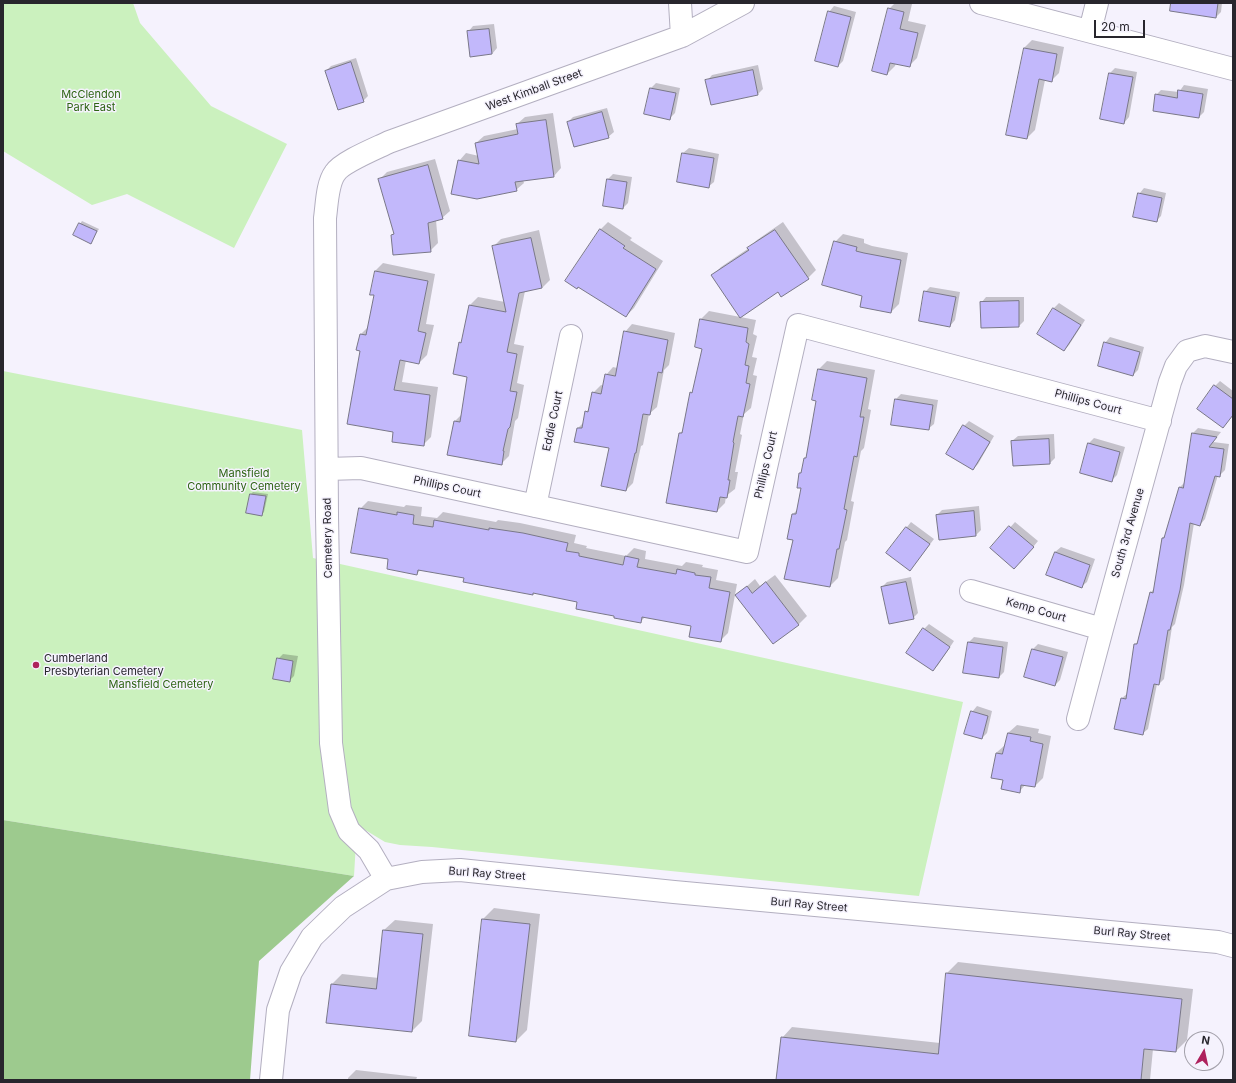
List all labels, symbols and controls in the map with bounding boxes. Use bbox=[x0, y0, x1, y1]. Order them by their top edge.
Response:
scale bar bbox=[1096, 12, 1147, 38]
text: 20 m bbox=[1101, 19, 1130, 34]
street label: West Kimball Street bbox=[484, 66, 584, 114]
park label: McClendon Park East bbox=[61, 88, 121, 114]
street label: Phillips Court bbox=[1053, 387, 1123, 417]
street label: Eddie Court bbox=[540, 390, 566, 452]
street label: Phillips Court bbox=[752, 430, 780, 500]
park label: Mansfield Community Cemetery bbox=[187, 467, 301, 493]
street label: Phillips Court bbox=[412, 473, 482, 501]
street label: South 3rd Avenue bbox=[1109, 487, 1147, 579]
street label: Cemetery Road bbox=[321, 498, 335, 578]
street label: Kemp Court bbox=[1004, 595, 1068, 625]
place label: Cumberland Presbyterian Cemetery bbox=[44, 652, 164, 678]
marker: Cumberland Presbyterian Cemetery bbox=[31, 660, 41, 670]
park label: Mansfield Cemetery bbox=[109, 678, 213, 692]
street label: Burl Ray Street bbox=[448, 865, 526, 883]
street label: Burl Ray Street bbox=[770, 895, 848, 915]
street label: Burl Ray Street bbox=[1093, 924, 1171, 944]
north arrow bbox=[1184, 1031, 1224, 1071]
text: N bbox=[1200, 1033, 1211, 1048]

